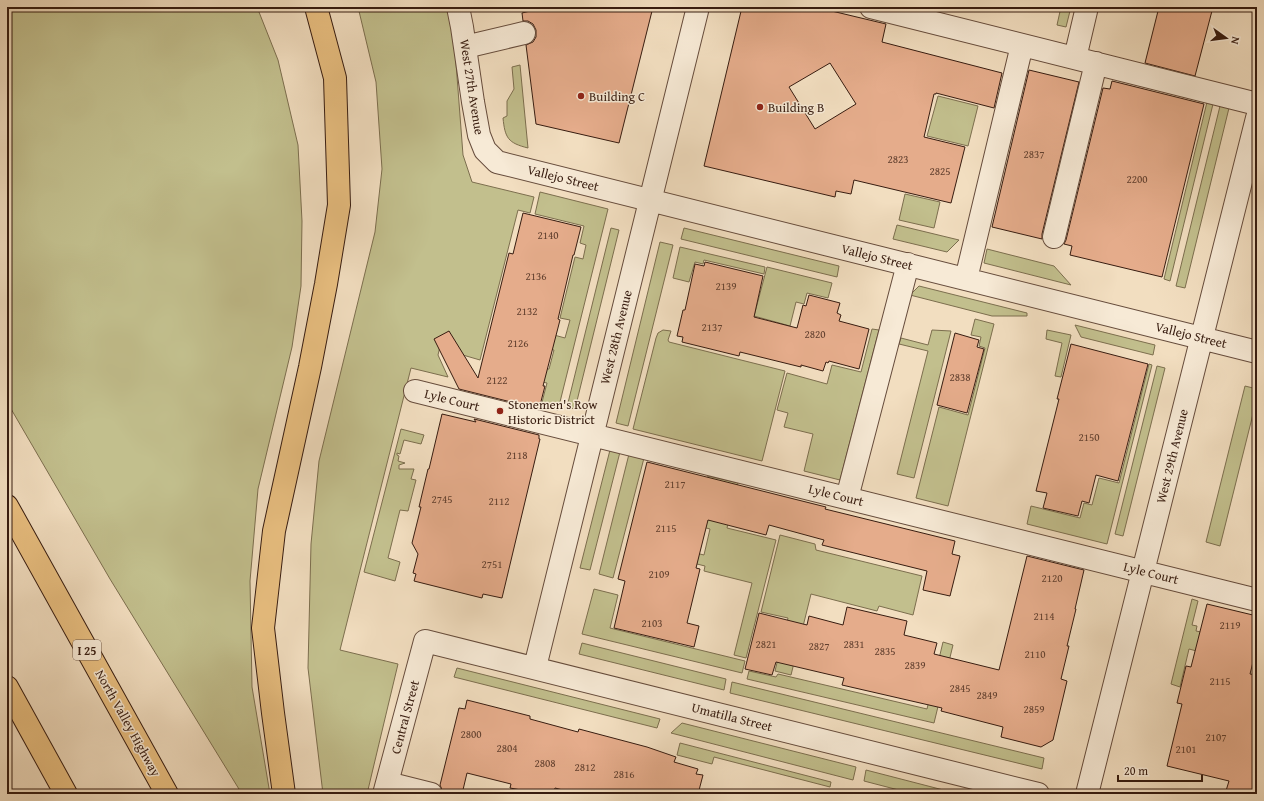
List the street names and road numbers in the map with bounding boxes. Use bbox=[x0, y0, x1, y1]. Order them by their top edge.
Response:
street label: West 27th Avenue bbox=[455, 38, 489, 136]
street label: Vallejo Street bbox=[525, 160, 601, 196]
street label: Vallejo Street bbox=[839, 239, 915, 275]
street label: West 28th Avenue bbox=[595, 288, 637, 386]
street label: Vallejo Street bbox=[1153, 317, 1229, 353]
street label: Lyle Court bbox=[422, 384, 482, 416]
street label: West 29th Avenue bbox=[1151, 407, 1193, 505]
street label: Lyle Court bbox=[806, 479, 866, 511]
street label: Lyle Court bbox=[1121, 557, 1181, 589]
road number: I 25 bbox=[73, 640, 101, 660]
street label: North Valley Highway bbox=[91, 666, 166, 780]
street label: Central Street bbox=[386, 678, 424, 756]
street label: Umatilla Street bbox=[690, 698, 775, 736]

